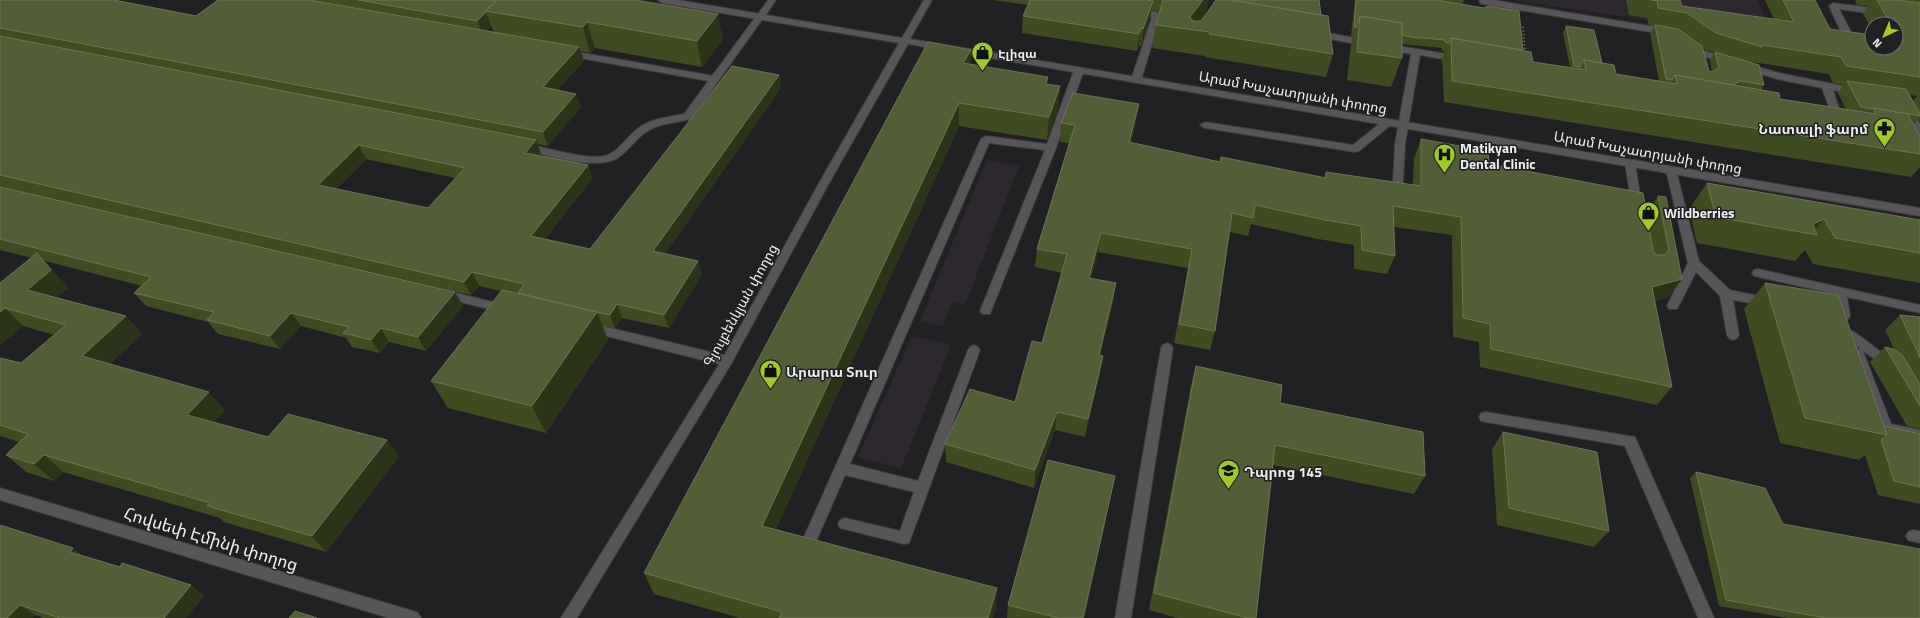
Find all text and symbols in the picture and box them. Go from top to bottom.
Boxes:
north arrow [1864,16,1904,56]
text: N [1869,35,1885,52]
shop icon: Էլիզա [969,40,995,73]
place label: Էլիզա [998,44,1037,63]
street label: Արամ Խաչատրյանի փողոց [1197,65,1389,119]
pharmacy icon: Նատալի ֆարմ [1871,115,1897,148]
place label: Նատալի ֆարմ [1759,118,1869,139]
street label: Արամ Խաչատրյանի փողոց [1552,125,1744,179]
place label: Matikyan Dental Clinic [1460,137,1536,174]
hospital icon: Matikyan Dental Clinic [1432,142,1458,175]
shop icon: Wildberries [1636,199,1662,232]
place label: Wildberries [1664,202,1735,223]
street label: Գյուլբենկյան փողոց [697,240,783,370]
shop icon: Արարա Տուր [758,358,784,391]
place label: Արարա Տուր [786,361,878,382]
school or university icon: Դպրոց 145 [1216,458,1242,491]
place label: Դպրոց 145 [1244,461,1322,482]
street label: Հովսեփ Էմինի փողոց [121,500,301,578]

